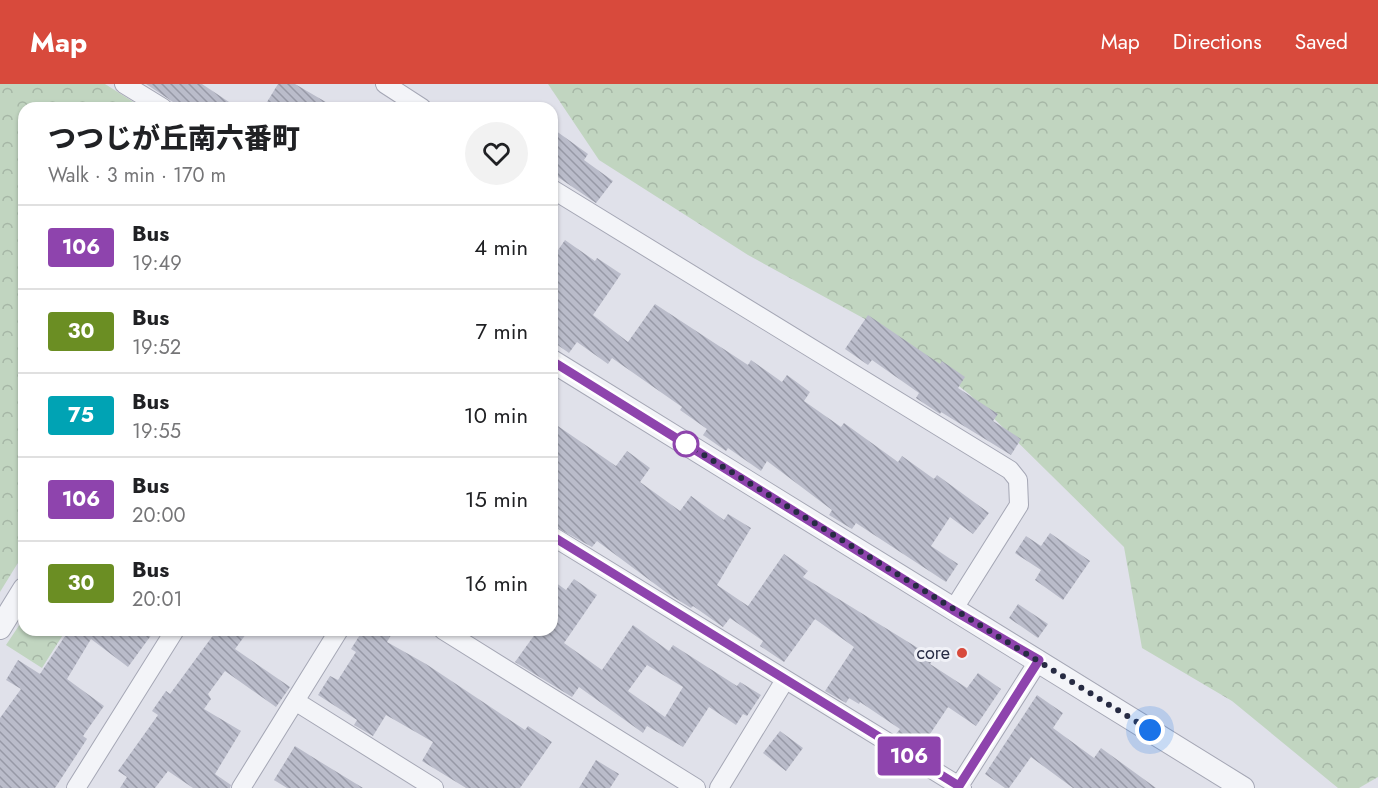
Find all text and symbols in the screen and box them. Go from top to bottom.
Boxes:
text: Map [30,22,87,63]
text: Map [1101,27,1140,57]
text: Directions [1173,27,1262,57]
text: Saved [1295,27,1348,57]
text: つつじが丘南六番町 [48,118,300,159]
button: heart [465,122,528,185]
text: Walk · 3 min · 170 m [48,161,226,190]
text: Bus [132,217,169,249]
text: 4 min [474,231,528,263]
text: 106 [62,232,100,262]
text: 19:49 [132,249,182,278]
text: Bus [132,301,169,333]
text: 7 min [475,315,528,347]
text: 30 [68,316,94,346]
text: 19:52 [132,333,181,362]
text: Bus [132,385,169,417]
text: 10 min [464,399,528,431]
text: 75 [68,400,94,430]
text: 19:55 [132,417,181,446]
unlabelled marker [673,431,699,457]
text: Bus [132,469,169,501]
text: 15 min [465,483,528,515]
text: 106 [62,484,100,514]
text: 20:00 [132,501,185,530]
text: Bus [132,553,169,585]
text: 16 min [464,567,528,599]
text: 30 [68,568,94,598]
text: 20:01 [132,585,182,614]
place label: core [916,640,950,666]
marker: core [955,646,969,660]
your location [1135,715,1165,745]
line badge: 106 [874,736,944,776]
text: 106 [890,741,928,771]

